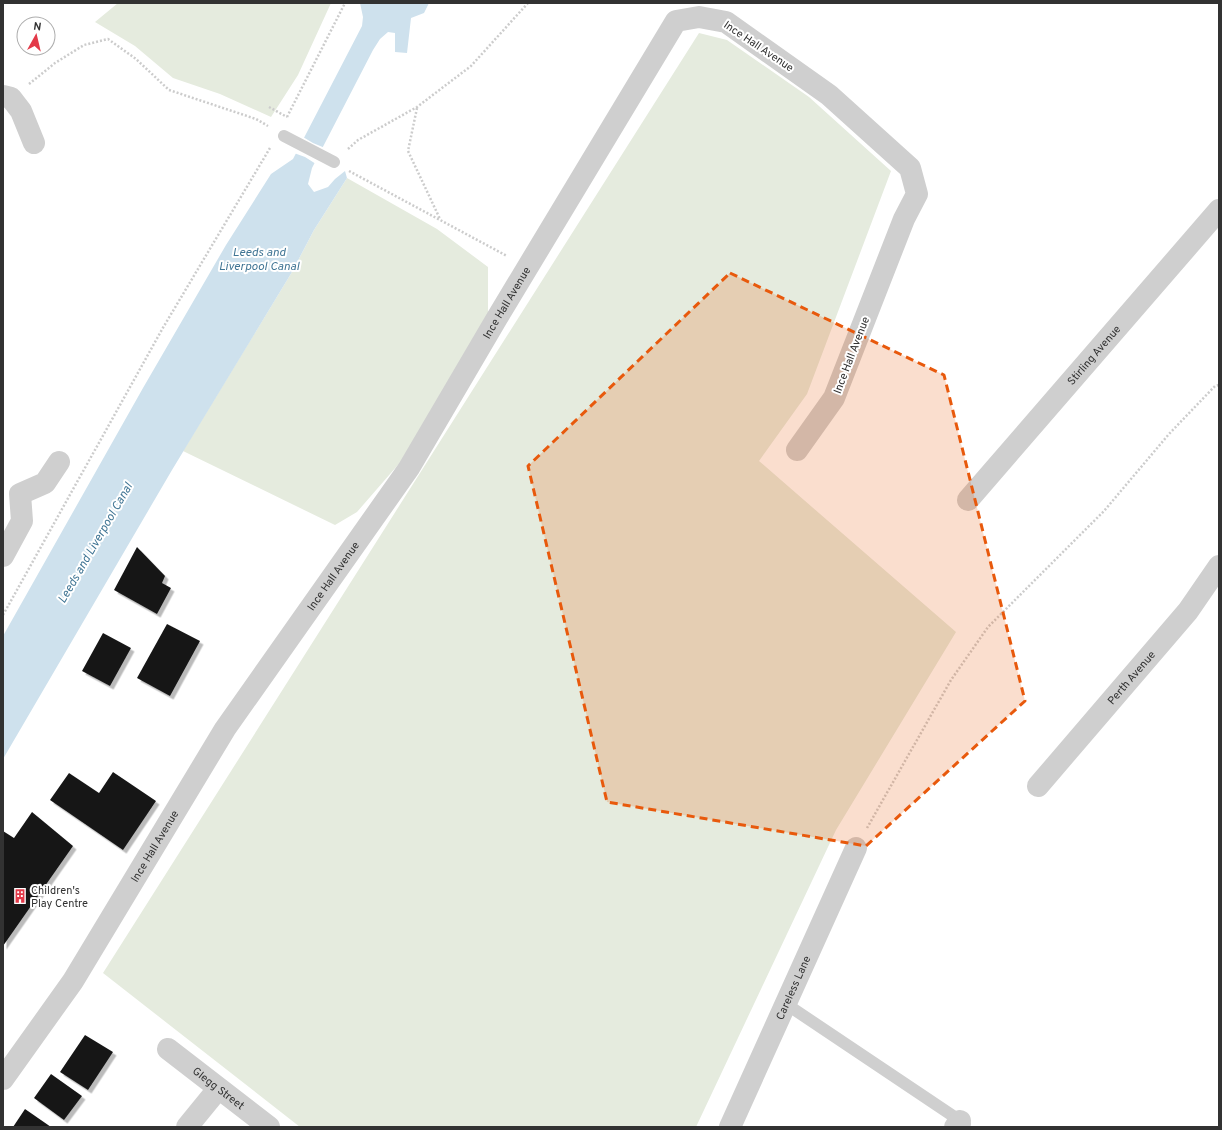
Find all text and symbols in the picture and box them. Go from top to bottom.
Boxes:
north arrow [16,16,56,56]
street label: Ince Hall Avenue [721,18,796,75]
text: N [32,20,42,35]
water label: Leeds and Liverpool Canal [219,245,300,275]
street label: Ince Hall Avenue [480,265,534,342]
street label: Ince Hall Avenue [831,315,873,396]
street label: Stirling Avenue [1065,323,1124,388]
water label: Leeds and Liverpool Canal [55,480,137,607]
street label: Ince Hall Avenue [305,539,363,614]
street label: Perth Avenue [1105,648,1159,708]
street label: Ince Hall Avenue [128,808,182,885]
place label: Children's Play Centre [31,884,88,911]
building icon: Children's Play Centre [12,888,28,904]
street label: Careless Lane [773,954,814,1022]
street label: Glegg Street [189,1064,247,1113]

